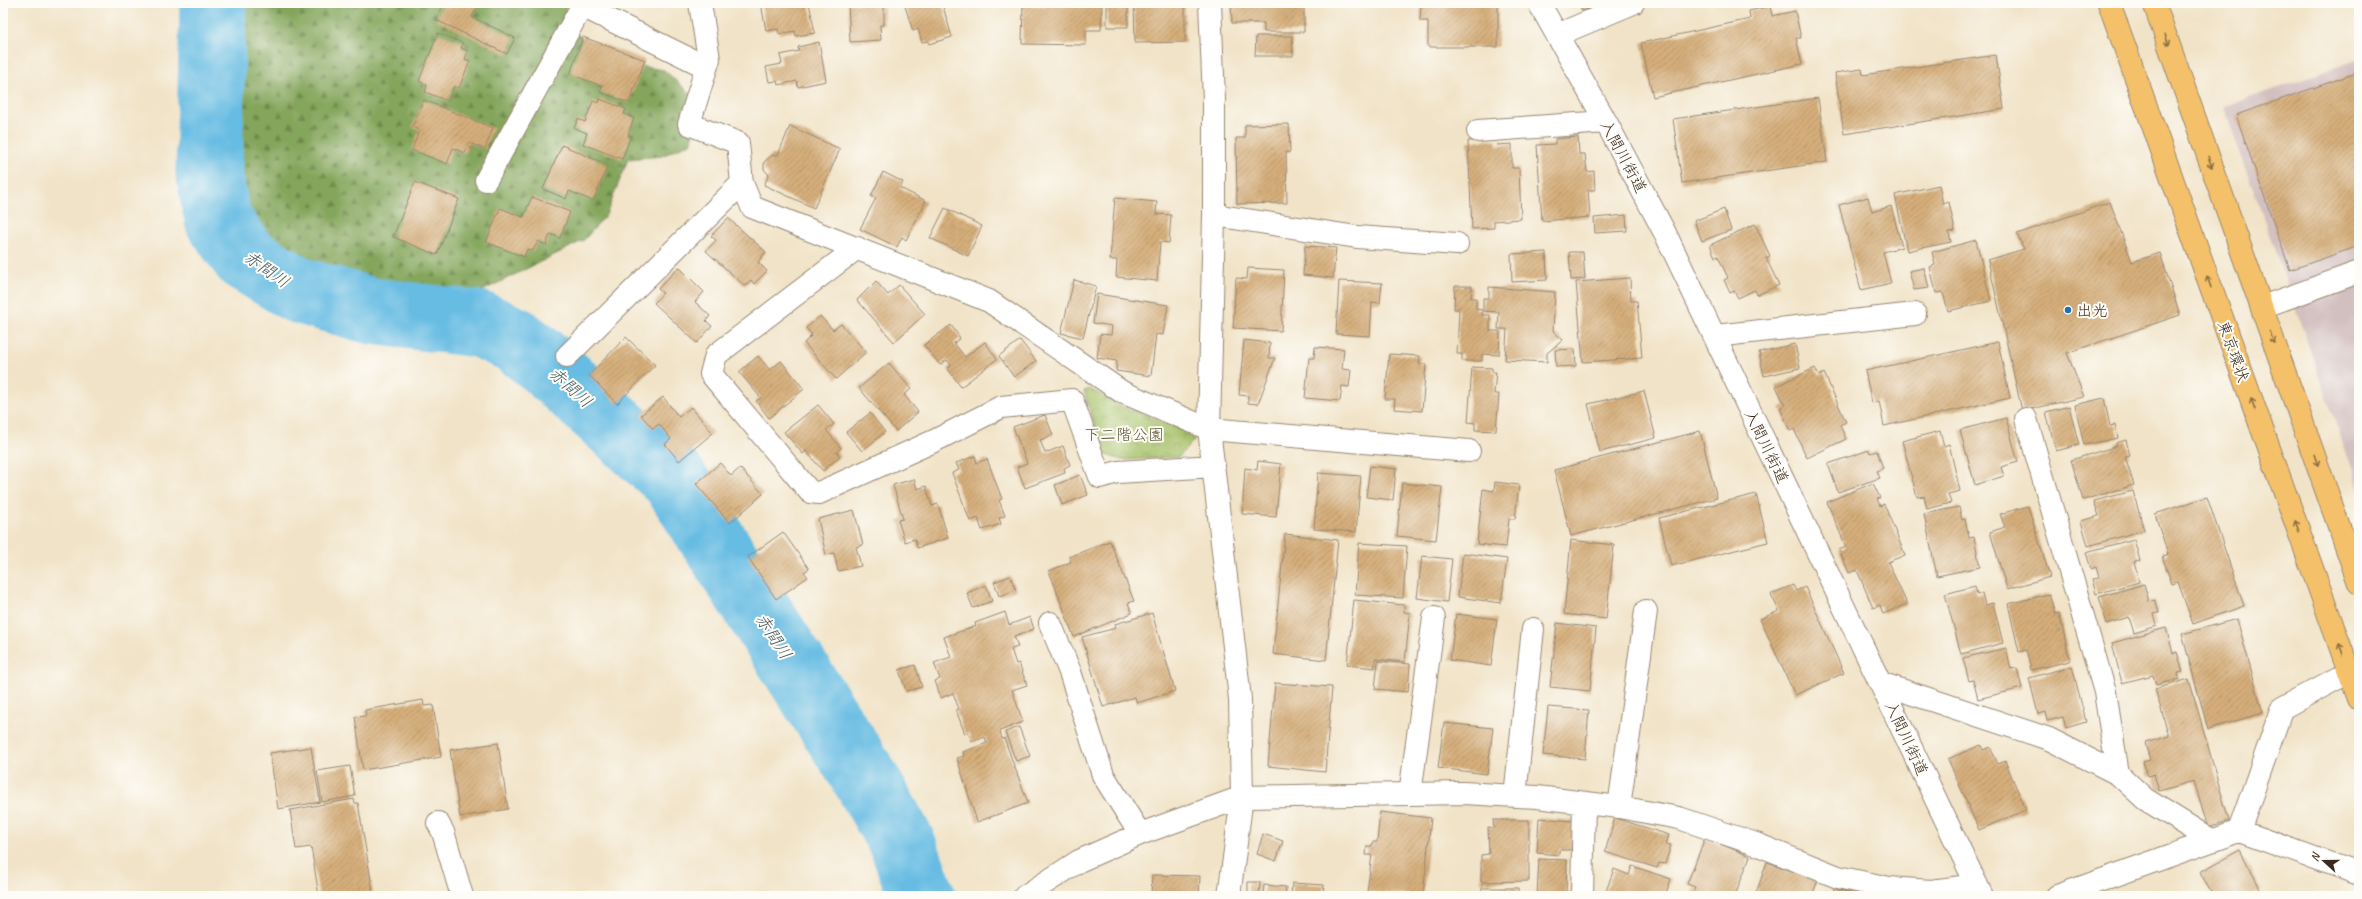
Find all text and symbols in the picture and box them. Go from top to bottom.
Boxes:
one-way arrow [2164,33,2171,46]
street label: 入間川街道 [1596,116,1651,196]
one-way arrow [2207,156,2215,168]
water label: 赤間川 [240,246,294,293]
one-way arrow [2205,276,2213,288]
place label: 出光 [2076,301,2108,321]
marker: 出光 [2063,305,2073,315]
street label: 東京環状 [2213,318,2253,385]
one-way arrow [2269,331,2277,343]
water label: 赤間川 [545,363,597,412]
one-way arrow [2249,399,2257,411]
street label: 入間川街道 [1740,406,1793,487]
park label: 下二階公園 [1084,425,1164,445]
one-way arrow [2312,454,2320,466]
one-way arrow [2293,521,2301,533]
water label: 赤間川 [751,609,796,663]
one-way arrow [2337,643,2345,655]
street label: 入間川街道 [1880,698,1932,779]
north arrow [2304,841,2344,881]
text: N [2307,850,2323,863]

